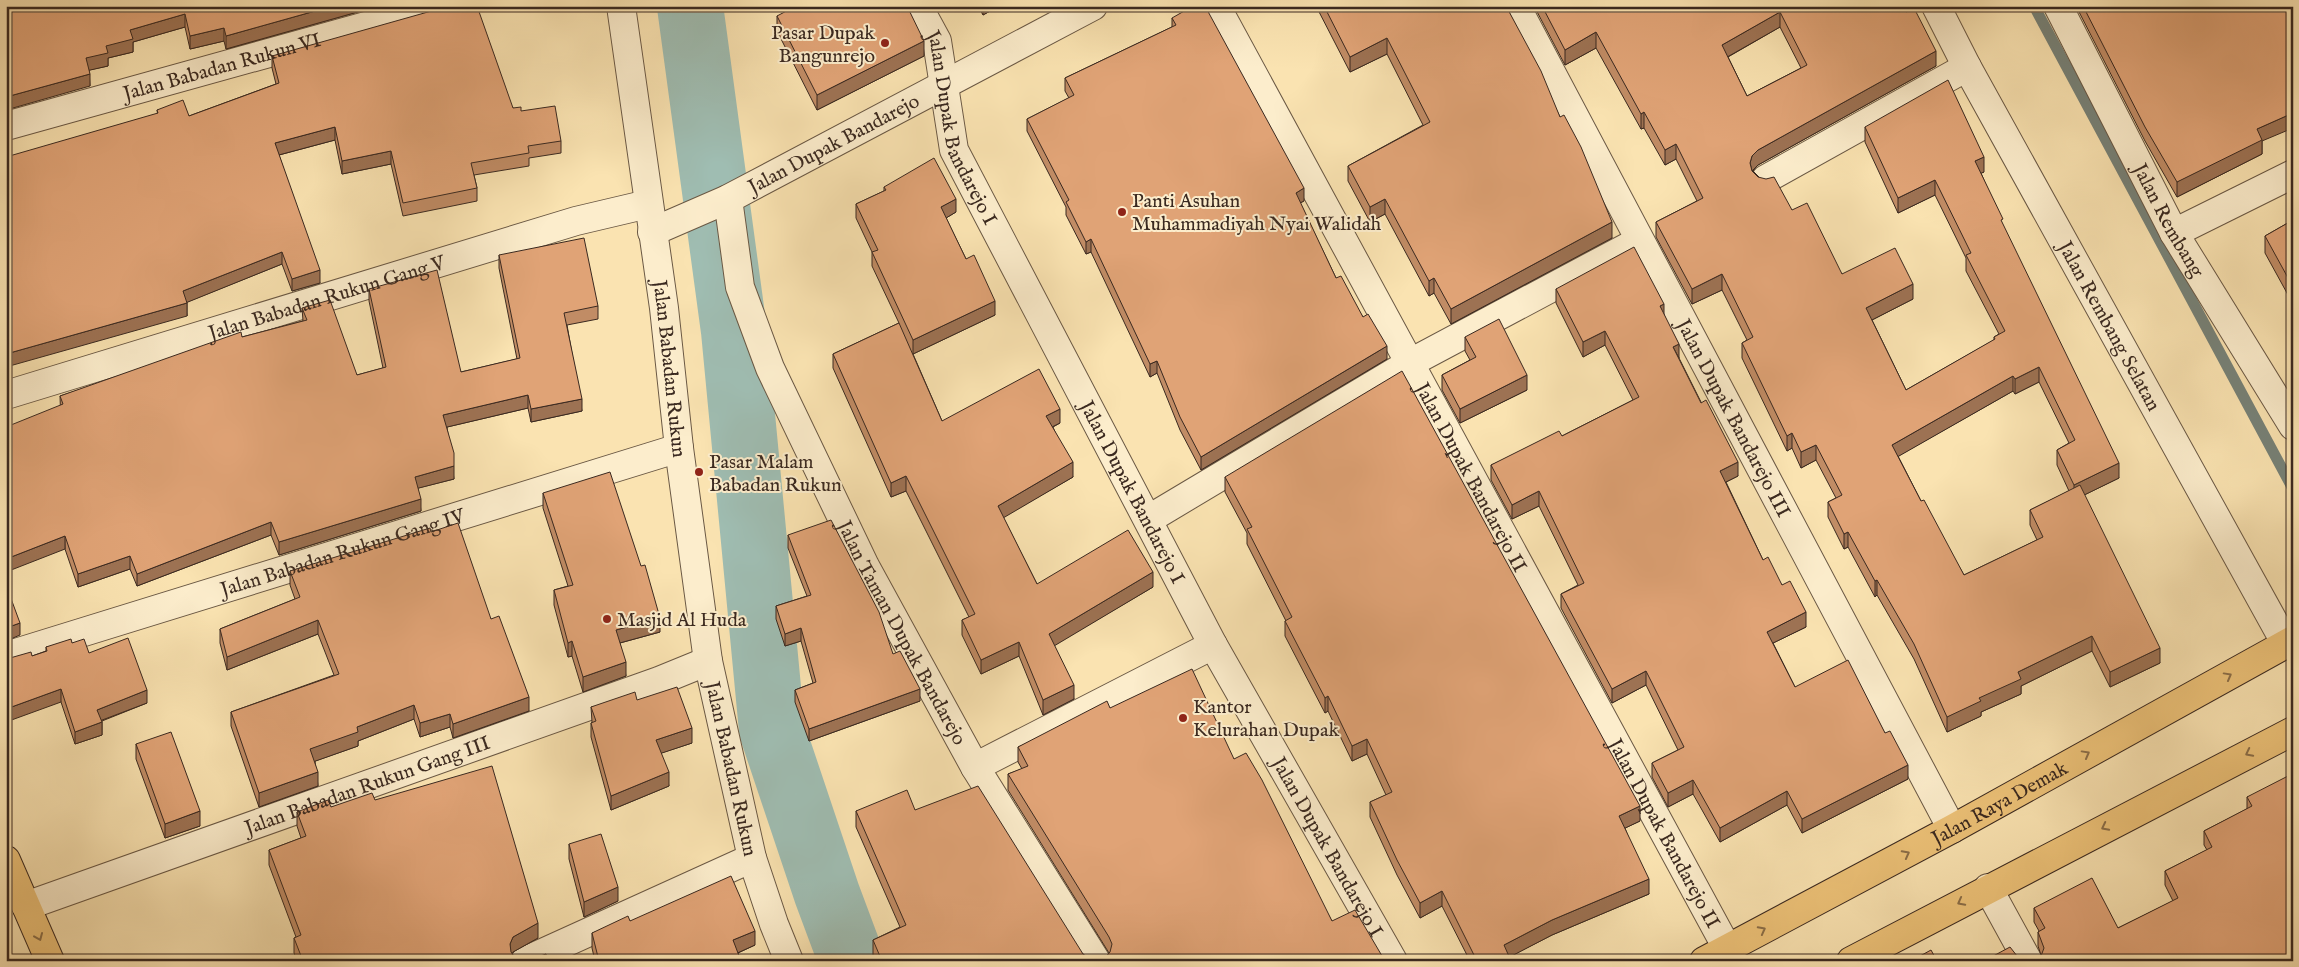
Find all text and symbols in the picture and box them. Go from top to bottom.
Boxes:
place label: Pasar Dupak Bangunrejo [771,21,875,69]
street label: Jalan Dupak Bandarejo I [919,25,1002,230]
street label: Jalan Babadan Rukun VI [119,28,324,107]
marker: Pasar Dupak Bangunrejo [879,37,891,49]
street label: Jalan Dupak Bandarejo [742,89,924,201]
street label: Jalan Rembang [2126,158,2210,283]
place label: Panti Asuhan Muhammadiyah Nyai Walidah [1132,189,1382,237]
marker: Panti Asuhan Muhammadiyah Nyai Walidah [1116,206,1128,218]
street label: Jalan Rembang Selatan [2051,235,2166,416]
street label: Jalan Babadan Rukun Gang V [204,250,449,347]
street label: Jalan Babadan Rukun [646,277,691,459]
street label: Jalan Dupak Bandarejo III [1669,313,1796,522]
street label: Jalan Dupak Bandarejo II [1408,377,1532,577]
street label: Jalan Dupak Bandarejo I [1072,395,1190,589]
place label: Pasar Malam Babadan Rukun [709,450,842,498]
marker: Pasar Malam Babadan Rukun [693,466,705,478]
street label: Jalan Babadan Rukun Gang IV [215,504,469,604]
street label: Jalan Taman Dupak Bandarejo [830,515,972,750]
place label: Masjid Al Huda [617,608,747,633]
marker: Masjid Al Huda [601,613,613,625]
one-way arrow [2223,672,2232,682]
street label: Jalan Babadan Rukun [698,677,762,859]
place label: Kantor Kelurahan Dupak [1193,695,1340,743]
marker: Kantor Kelurahan Dupak [1177,712,1189,724]
street label: Jalan Babadan Rukun Gang III [240,731,494,842]
street label: Jalan Dupak Bandarejo II [1601,733,1725,933]
one-way arrow [2246,747,2255,757]
one-way arrow [2081,750,2090,760]
street label: Jalan Dupak Bandarejo I [1264,751,1388,942]
street label: Jalan Raya Demak [1926,756,2073,853]
one-way arrow [2101,821,2110,831]
one-way arrow [1900,850,1909,860]
one-way arrow [1957,896,1966,906]
one-way arrow [1757,926,1766,936]
one-way arrow [34,932,44,940]

